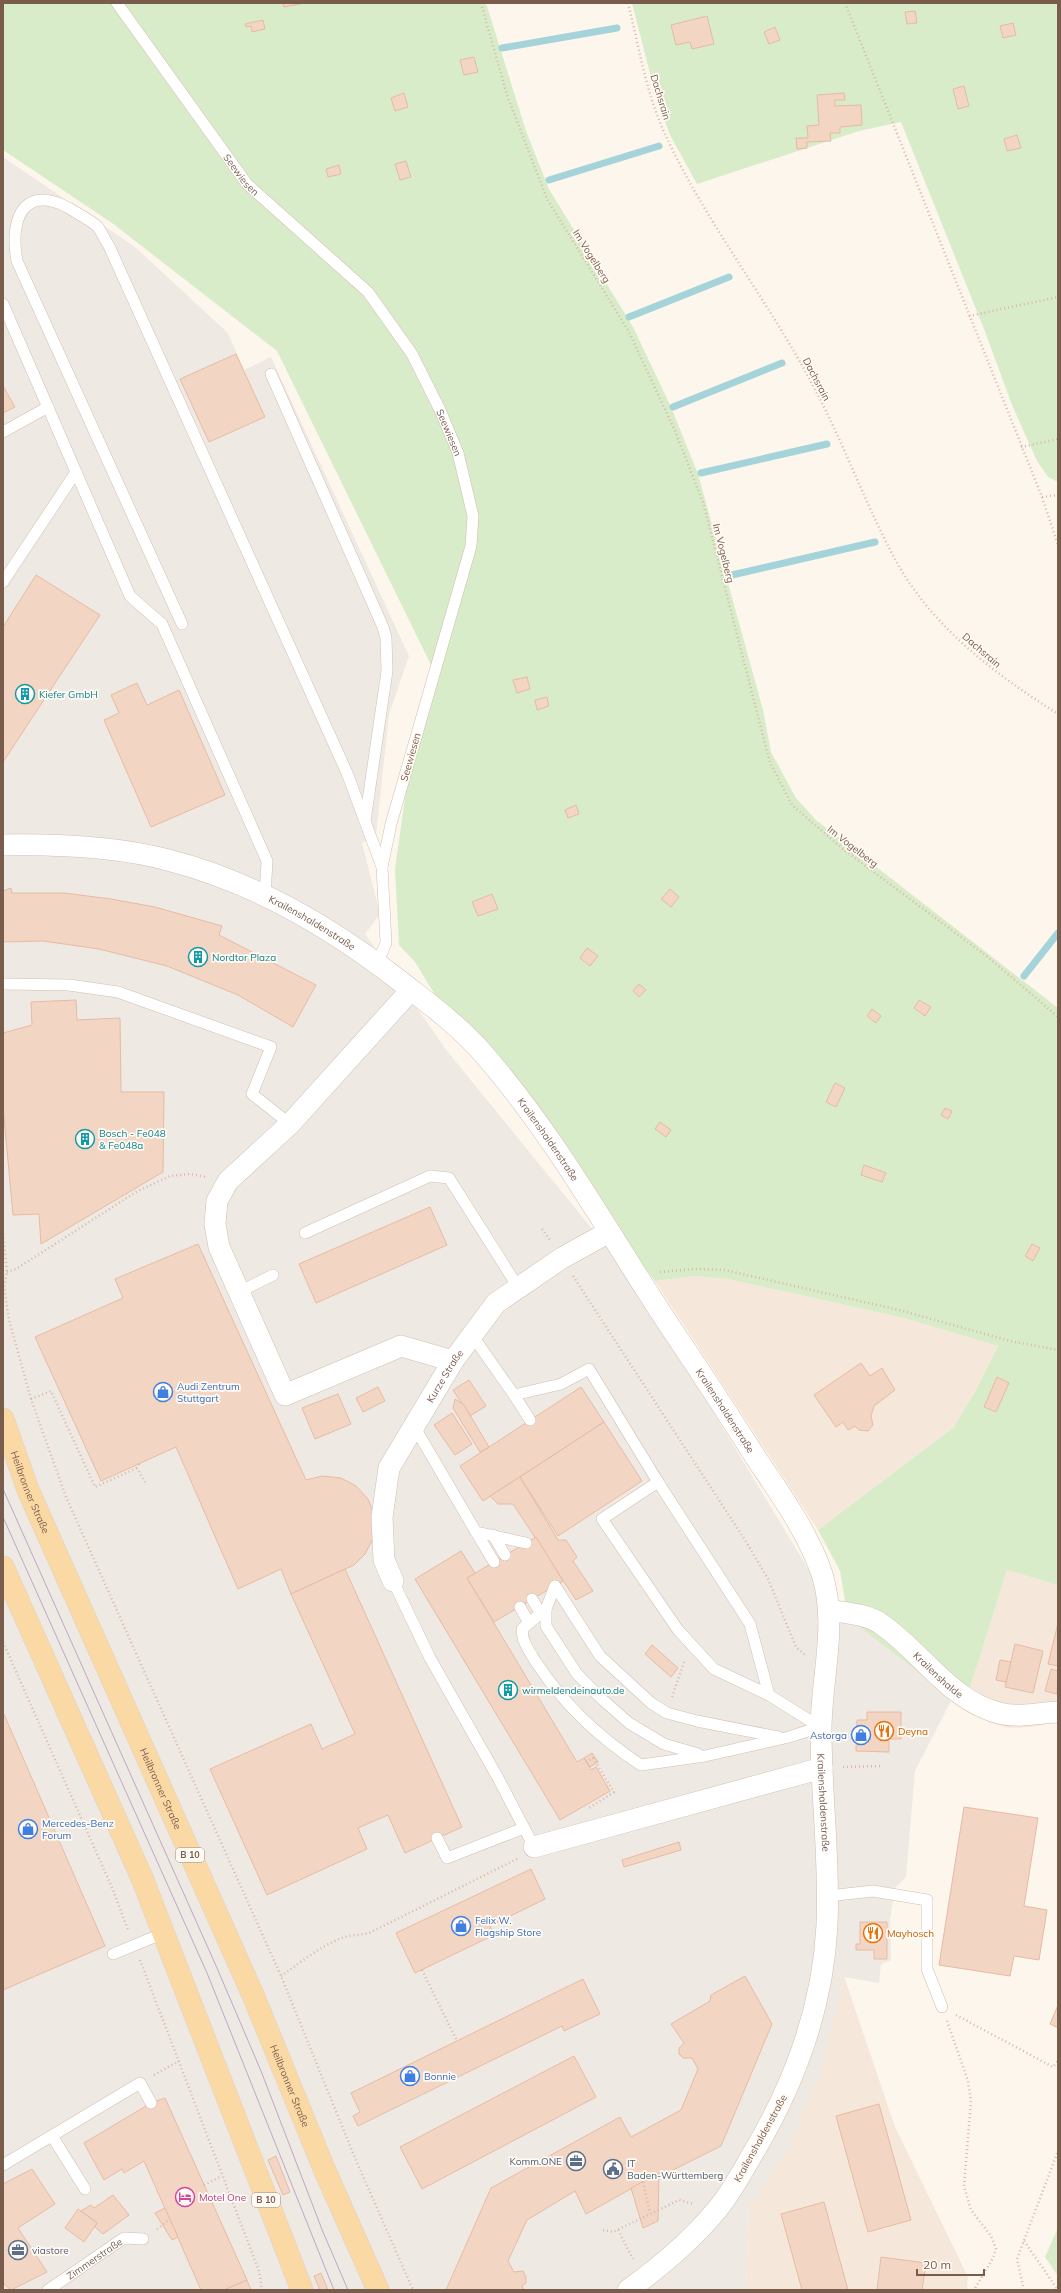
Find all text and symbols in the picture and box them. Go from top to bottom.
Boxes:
street label: Dachsrain [647,73,674,122]
street label: Seewiesen [220,151,262,199]
street label: Im Vogelberg [570,227,613,286]
street label: Dachsrain [800,355,833,403]
street label: Seewiesen [433,407,465,458]
street label: Im Vogelberg [710,522,737,584]
street label: Dachsrain [960,630,1004,671]
building icon: Kiefer GmbH [14,683,36,705]
place label: Kiefer GmbH [39,688,98,701]
street label: Seewiesen [397,731,424,783]
street label: Im Vogelberg [825,823,881,870]
street label: Krailenshaldenstraße [267,892,358,953]
building icon: Nordtor Plaza [187,946,209,968]
place label: Nordtor Plaza [212,951,276,964]
street label: Krailenshaldenstraße [515,1095,581,1183]
place label: Bosch - Fe048 & Fe048a [99,1127,166,1152]
building icon: Bosch - Fe048 & Fe048a [74,1128,96,1150]
street label: Kurze Straße [424,1347,466,1405]
street label: Krailenshaldenstraße [693,1366,757,1456]
place label: Audi Zentrum Stuttgart [177,1380,240,1405]
shop icon: Audi Zentrum Stuttgart [152,1381,174,1403]
street label: Heilbronner Straße [8,1449,52,1535]
street label: Krailenshalde [910,1649,965,1701]
building icon: wirmeldendeinauto.de [497,1679,519,1701]
place label: wirmeldendeinauto.de [522,1684,625,1697]
restaurant icon: Deyna [873,1720,895,1742]
shop icon: Astorga [850,1724,872,1746]
place label: Deyna [898,1725,928,1738]
place label: Astorga [810,1729,847,1742]
street label: Heilbronner Straße [137,1746,184,1831]
street label: Krailenshaldenstraße [814,1753,832,1852]
place label: Mercedes-Benz Forum [42,1817,114,1842]
shop icon: Mercedes-Benz Forum [17,1818,39,1840]
road number: B 10 [176,1848,204,1862]
place label: Felix W. Flagship Store [475,1914,541,1939]
shop icon: Felix W. Flagship Store [450,1915,472,1937]
restaurant icon: Mayhosch [862,1922,884,1944]
place label: Mayhosch [887,1927,934,1940]
street label: Heilbronner Straße [267,2043,312,2129]
shop icon: Bonnie [399,2065,421,2087]
place label: Bonnie [424,2070,456,2083]
street label: Krailenshaldenstraße [731,2092,790,2184]
office icon: Komm.ONE [565,2150,587,2172]
place label: Komm.ONE [510,2155,562,2168]
place label: IT Baden-Württemberg [627,2157,723,2182]
public building icon: IT Baden-Württemberg [602,2158,624,2180]
hotel icon: Motel One [174,2186,196,2208]
place label: Motel One [199,2191,246,2204]
road number: B 10 [252,2193,280,2207]
street label: Zimmerstraße [64,2235,125,2282]
office icon: viastore [7,2239,29,2261]
place label: viastore [32,2244,69,2257]
scale bar [917,2251,984,2277]
text: 20 m [923,2257,951,2272]

